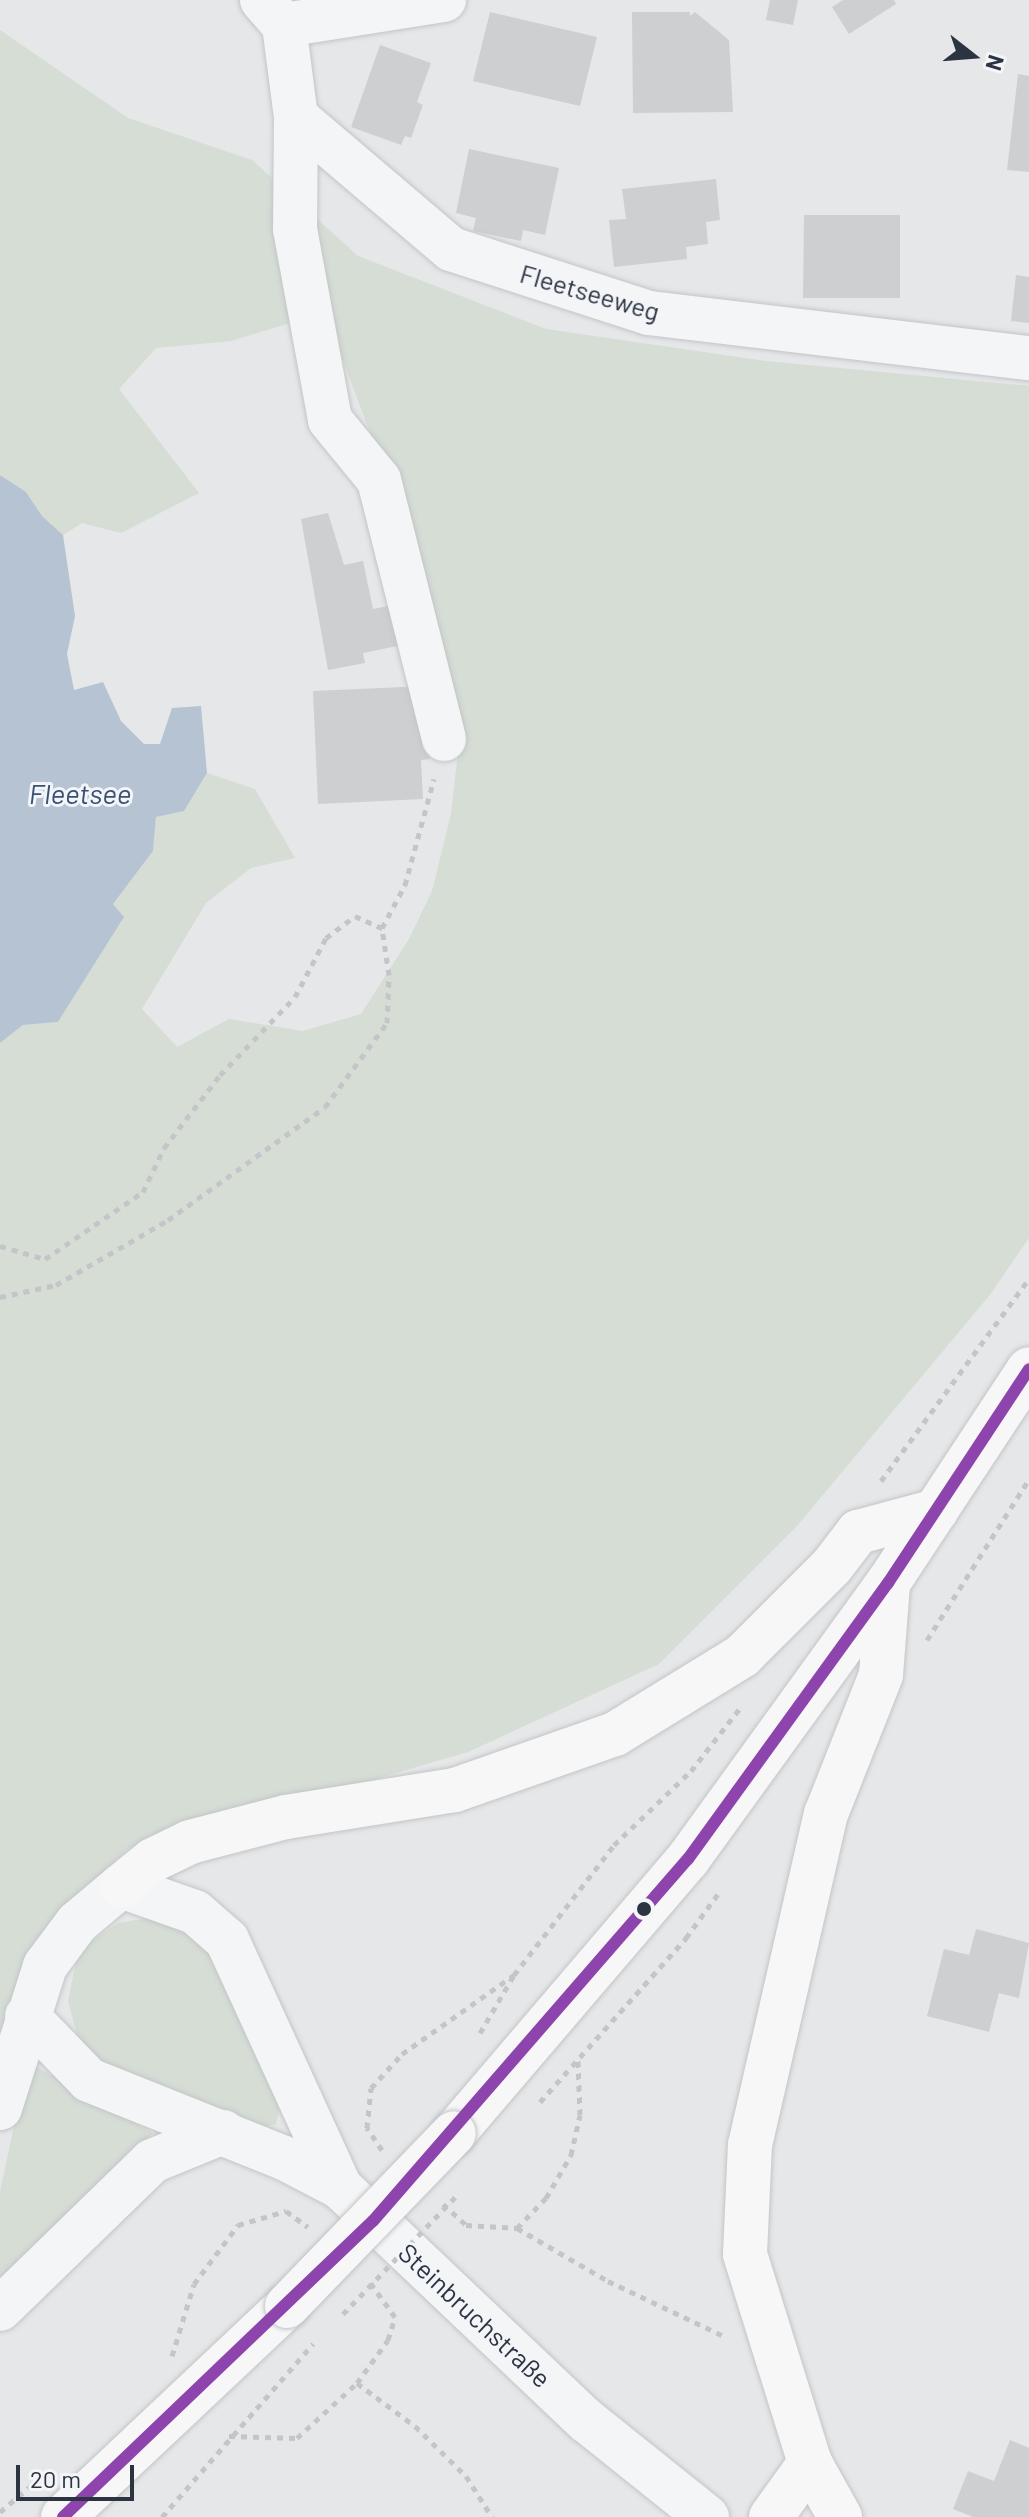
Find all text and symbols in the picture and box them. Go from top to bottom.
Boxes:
north arrow [933,16,1013,96]
text: N [981,52,1011,74]
street label: Fleetseeweg [517,257,663,327]
water label: Fleetsee [29,776,131,810]
unlabelled marker [636,1901,652,1917]
street label: Steinbruchstraße [392,2236,558,2394]
scale bar [20,2449,138,2499]
text: 20 m [30,2464,81,2493]

